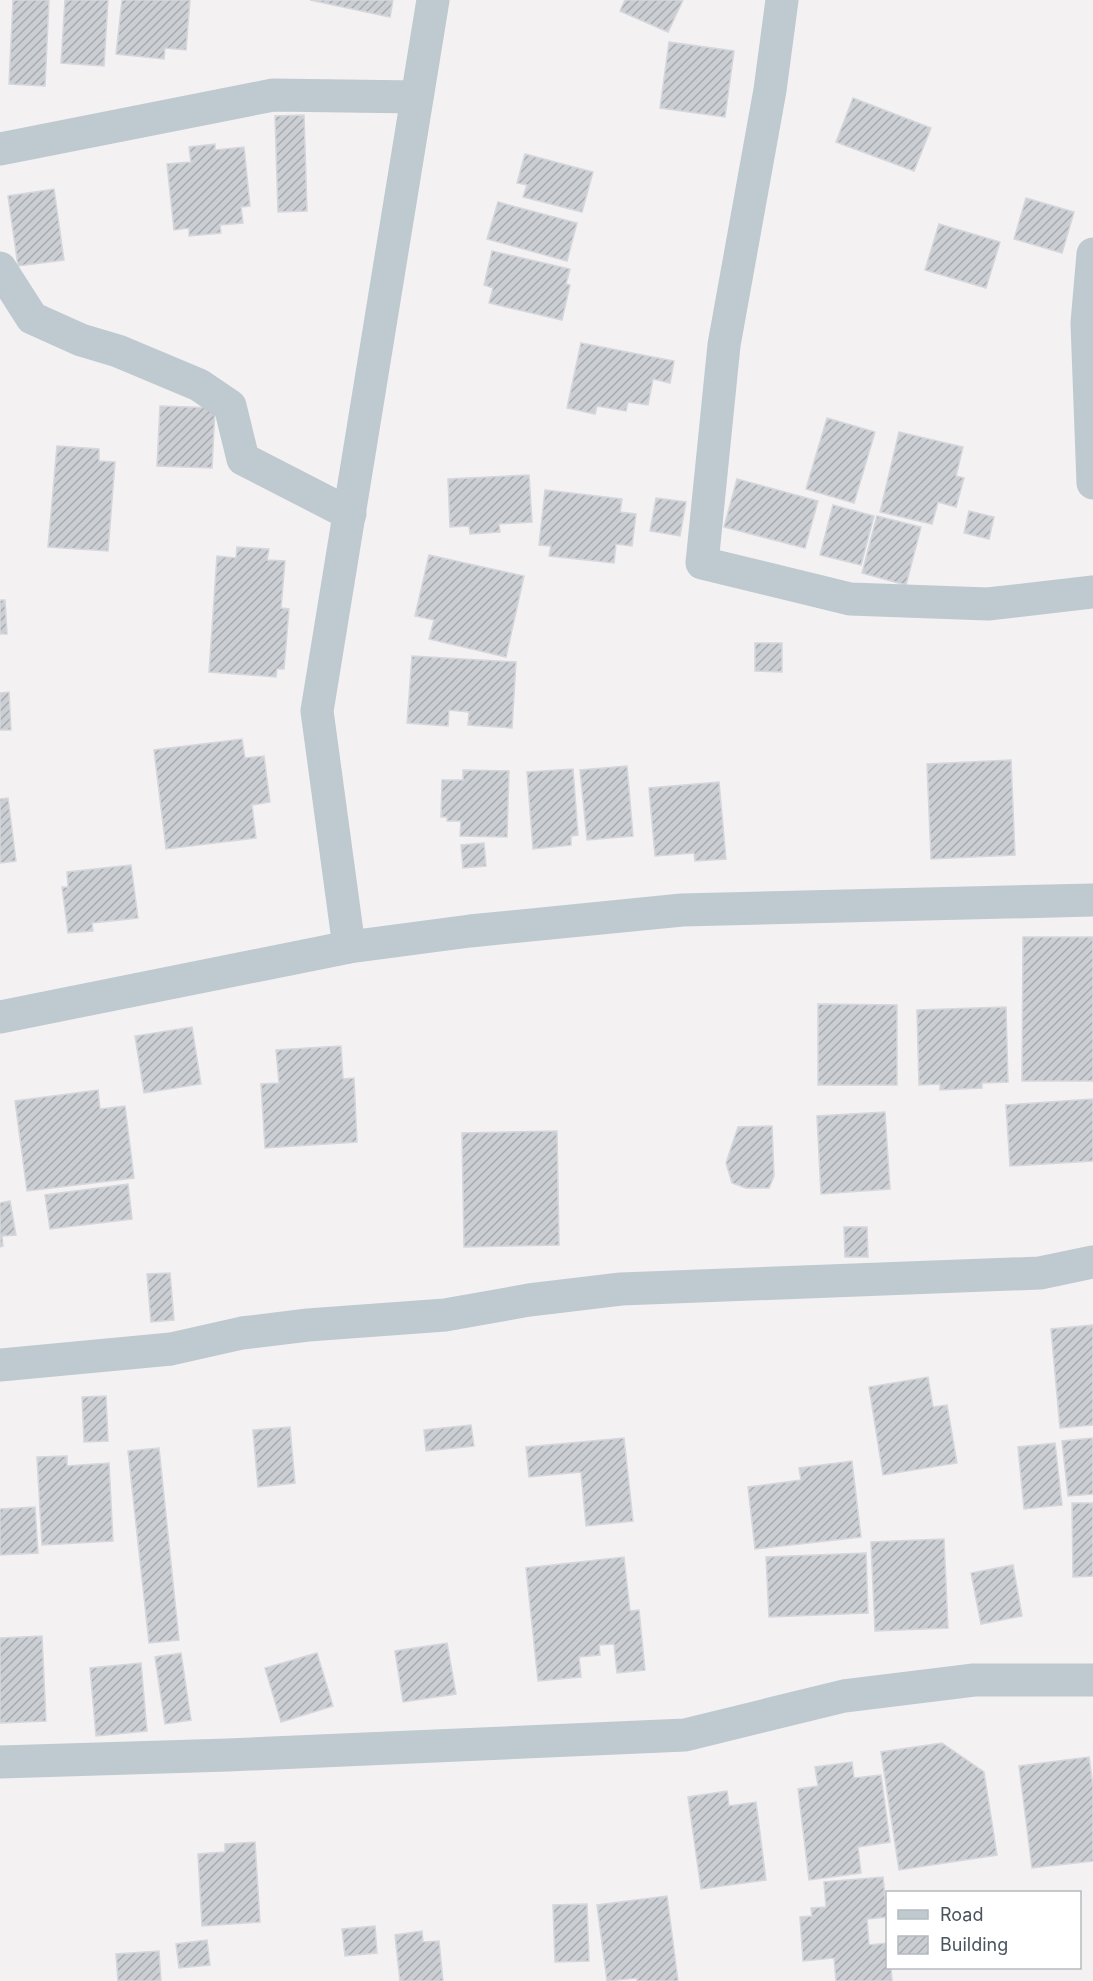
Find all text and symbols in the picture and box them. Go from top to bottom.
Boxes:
legend [886,1891,1081,1969]
text: Road [940,1904,983,1925]
text: Building [940,1934,1008,1955]

